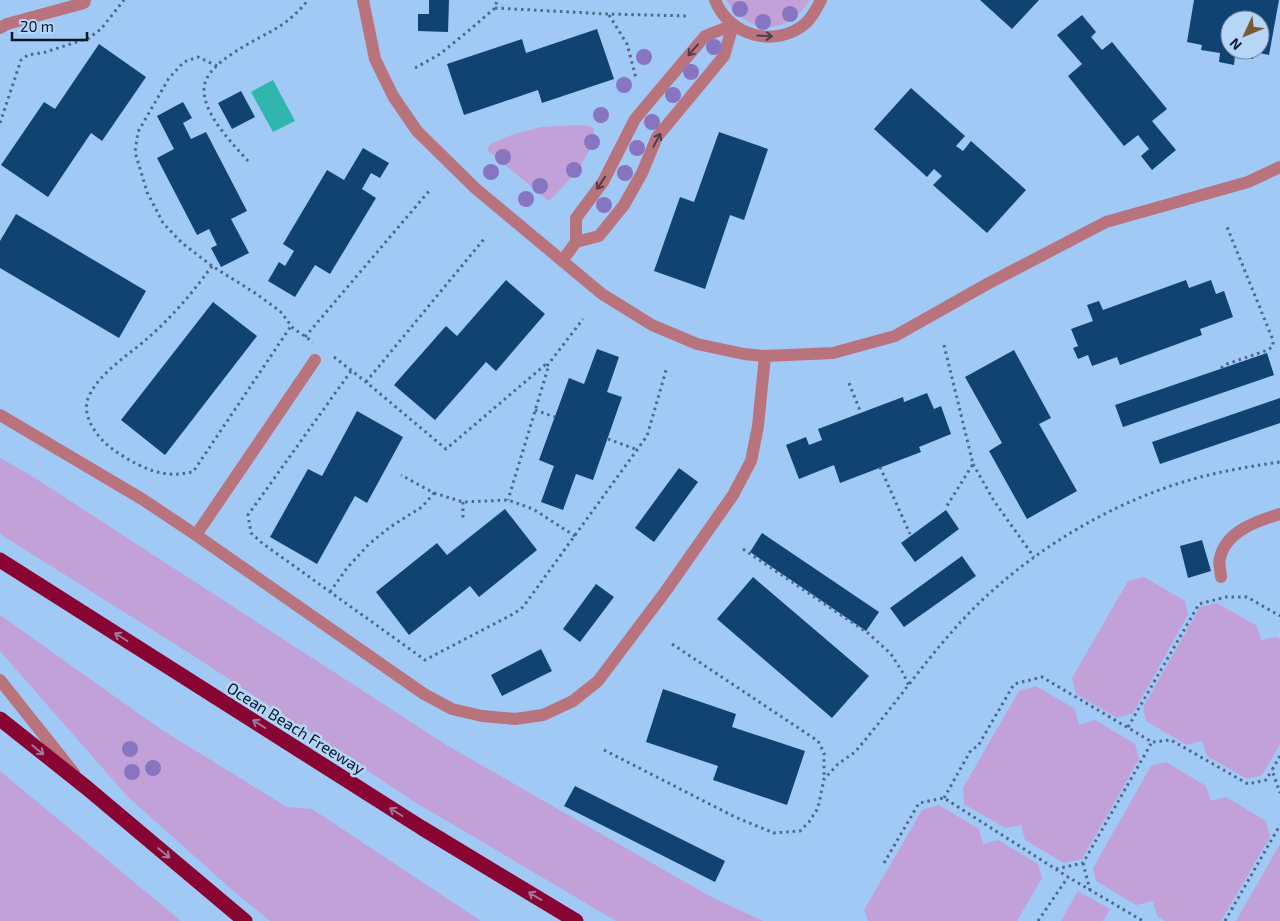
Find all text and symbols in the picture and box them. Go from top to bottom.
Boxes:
scale bar [12,10,88,42]
north arrow [1220,10,1270,60]
text: 20 m [20,17,54,35]
one-way arrow [757,31,773,41]
text: N [1226,35,1245,54]
one-way arrow [687,44,699,57]
one-way arrow [652,134,662,148]
one-way arrow [596,176,606,190]
one-way arrow [115,632,129,642]
street label: Ocean Beach Freeway [224,677,369,778]
one-way arrow [252,719,266,729]
one-way arrow [31,744,44,755]
one-way arrow [389,806,403,816]
one-way arrow [157,847,170,858]
one-way arrow [528,890,542,900]

